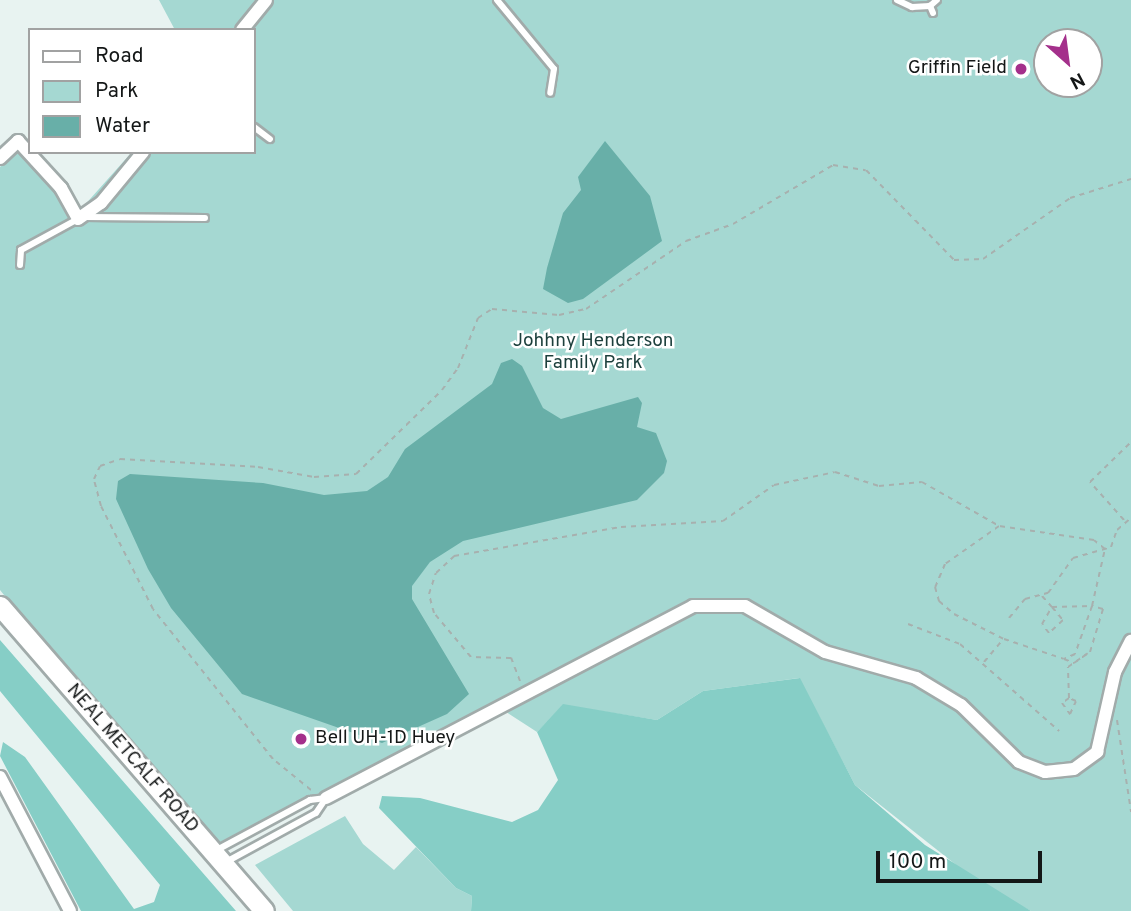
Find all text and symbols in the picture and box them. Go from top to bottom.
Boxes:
legend [28,28,256,154]
north arrow [1033,28,1103,98]
text: Road [95,43,144,70]
place label: Griffin Field [908,58,1007,80]
marker: Griffin Field [1013,61,1029,77]
text: N [1065,66,1089,94]
text: Park [95,78,138,105]
text: Water [95,113,150,140]
park label: Johhny Henderson Family Park [513,331,673,375]
street label: NEAL METCALF ROAD [61,680,203,838]
place label: Bell UH-1D Huey [315,728,455,750]
marker: Bell UH-1D Huey [293,731,309,747]
scale bar [879,838,1045,882]
text: 100 m [889,849,946,876]

